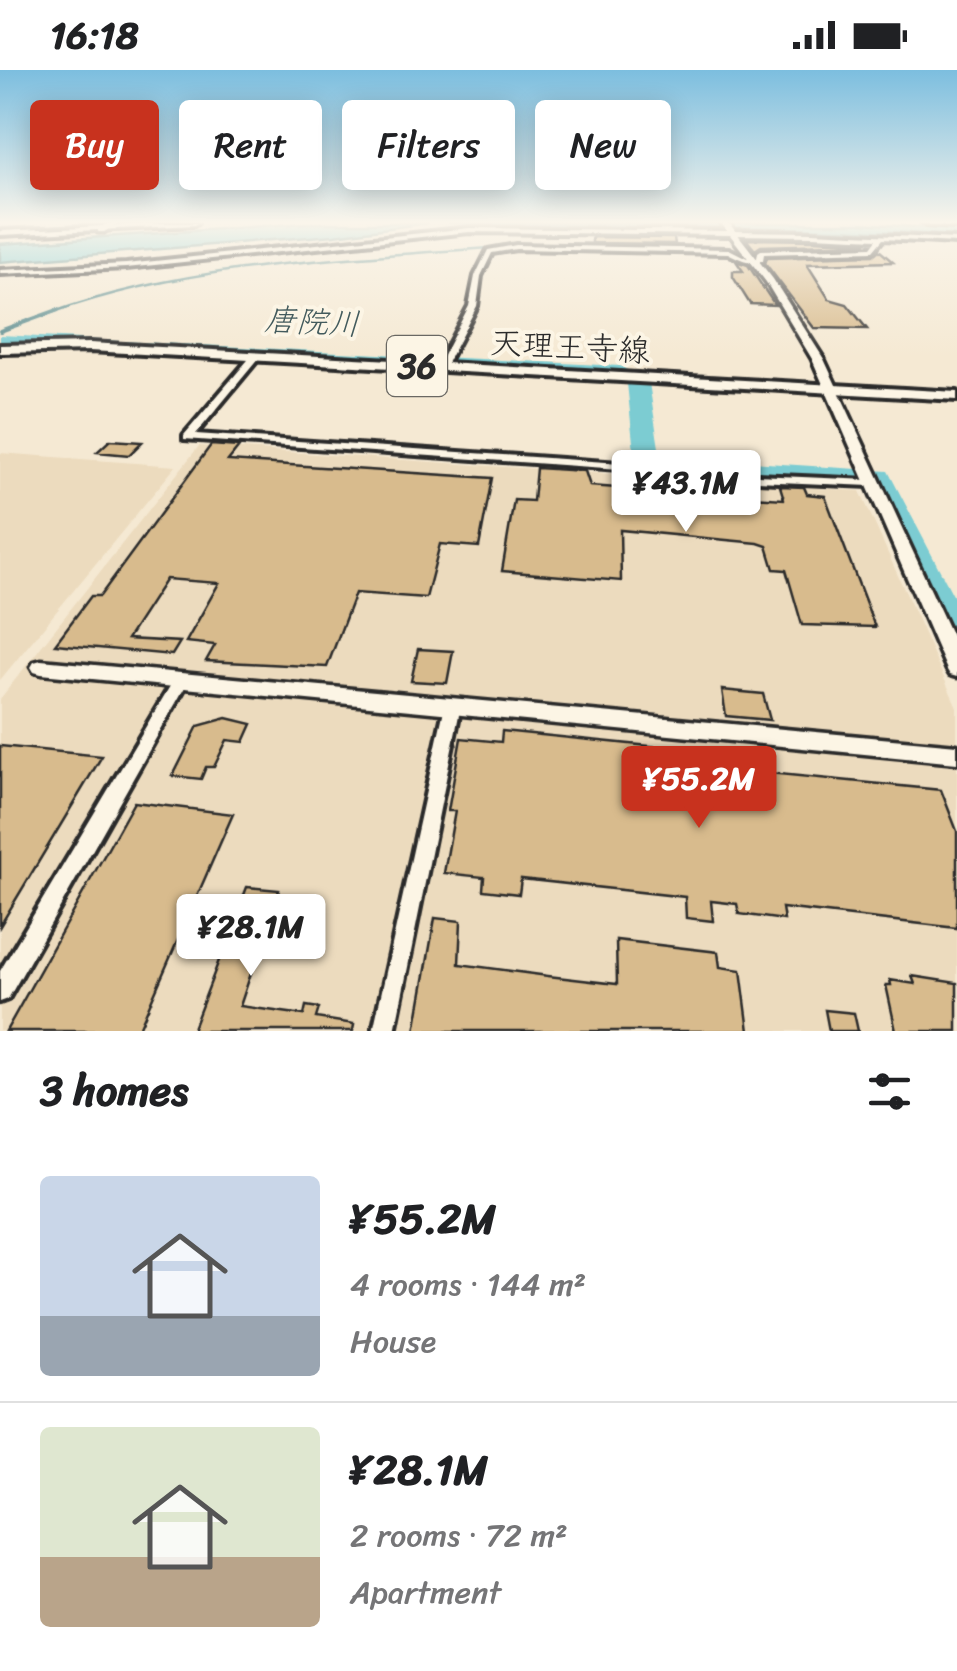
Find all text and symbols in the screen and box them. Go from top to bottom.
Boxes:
text: 16:18 [50,2,139,69]
chip: Buy [30,100,159,190]
chip: Rent [179,100,322,190]
chip: Filters [342,100,515,190]
chip: New [535,100,671,190]
water label: 唐院川 [263,291,361,353]
street label: 天理王寺線 [489,314,651,380]
road number: 36 [387,336,447,396]
pin: ¥43.1M [605,450,767,535]
text: ¥43.1M [634,454,738,511]
pin: ¥55.2M [618,746,780,831]
text: ¥55.2M [643,750,755,807]
pin: ¥28.1M [170,894,332,979]
text: ¥28.1M [198,898,304,955]
text: 3 homes [40,1054,188,1128]
icon: filters [862,1064,917,1119]
text: ¥55.2M [350,1182,496,1256]
icon: home [120,1216,240,1336]
text: 4 rooms · 144 m² [350,1256,586,1313]
text: House [350,1313,436,1370]
text: ¥28.1M [350,1433,488,1507]
icon: home [120,1467,240,1587]
text: 2 rooms · 72 m² [350,1507,568,1564]
text: Apartment [350,1564,501,1621]

